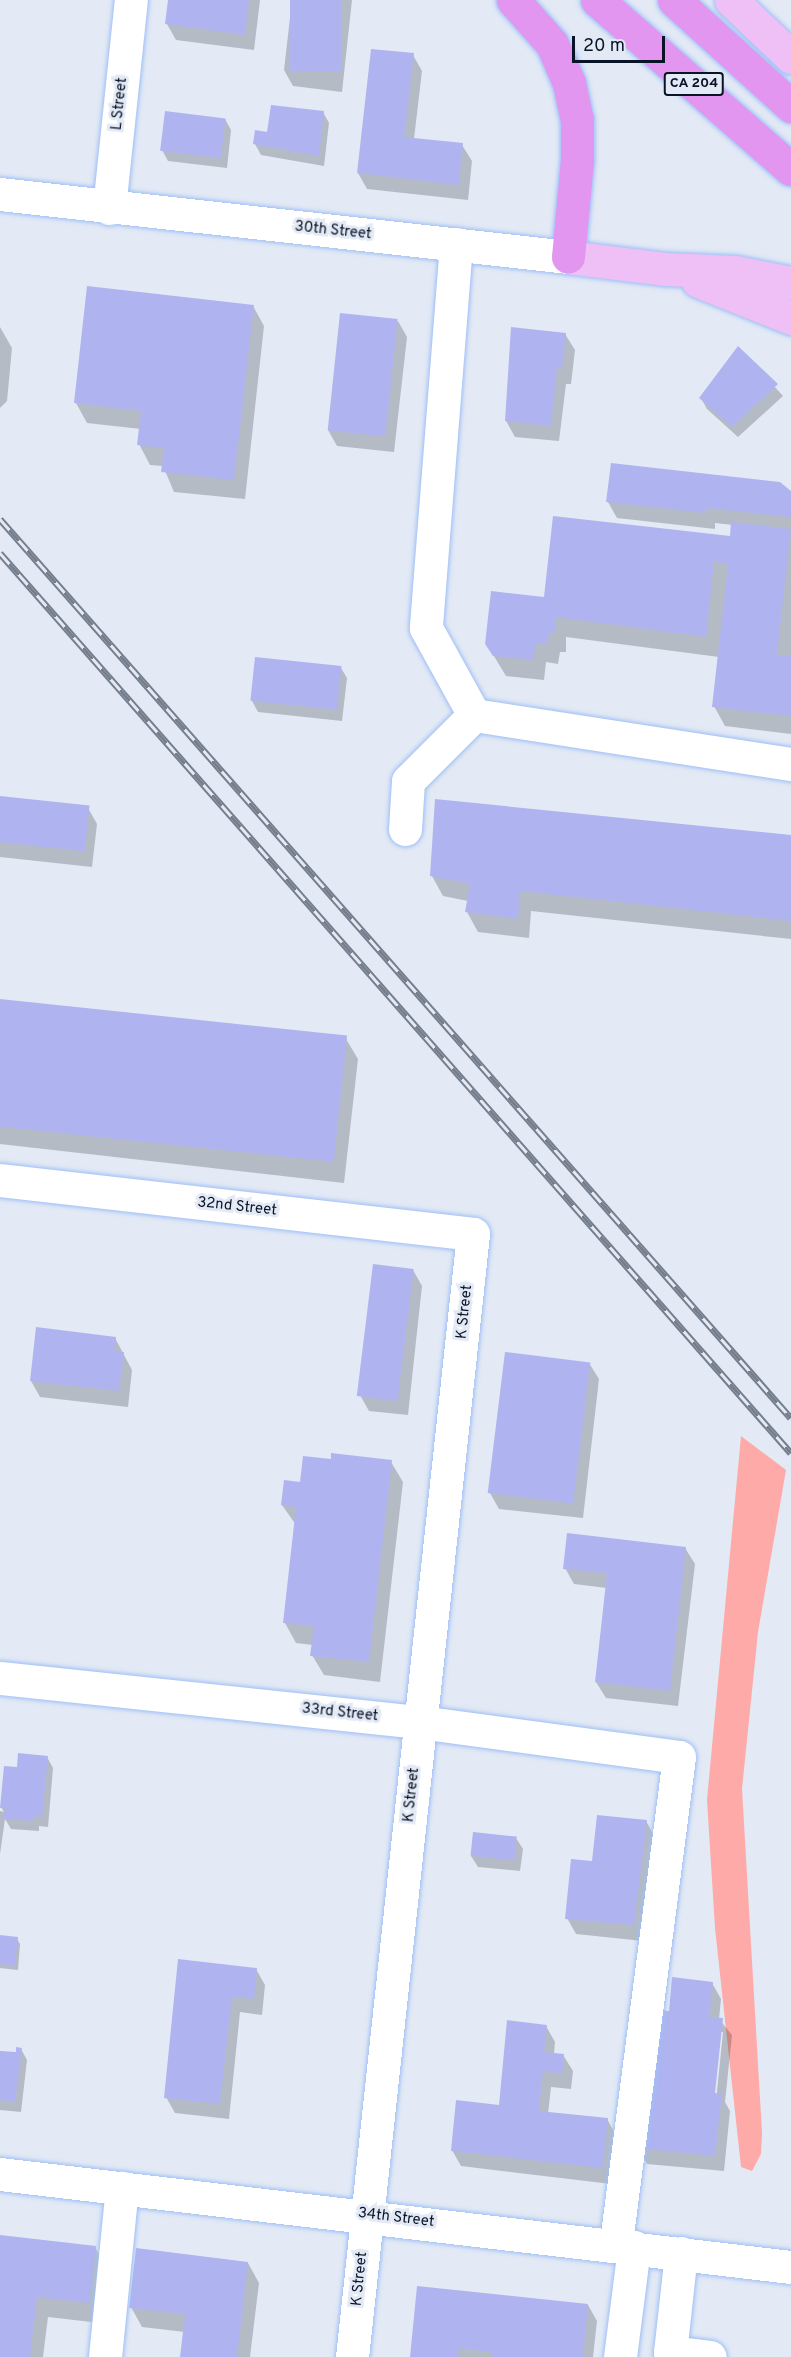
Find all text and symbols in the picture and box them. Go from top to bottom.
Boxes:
scale bar [575,24,668,62]
text: 20 m [583,35,625,58]
road number: CA 204 [662,73,726,95]
street label: L Street [108,77,132,131]
street label: 30th Street [294,218,372,244]
street label: 32nd Street [196,1194,278,1220]
street label: K Street [453,1284,477,1340]
street label: 33rd Street [301,1700,379,1726]
street label: K Street [400,1767,424,1823]
street label: 34th Street [357,2204,435,2232]
street label: K Street [348,2251,372,2307]

